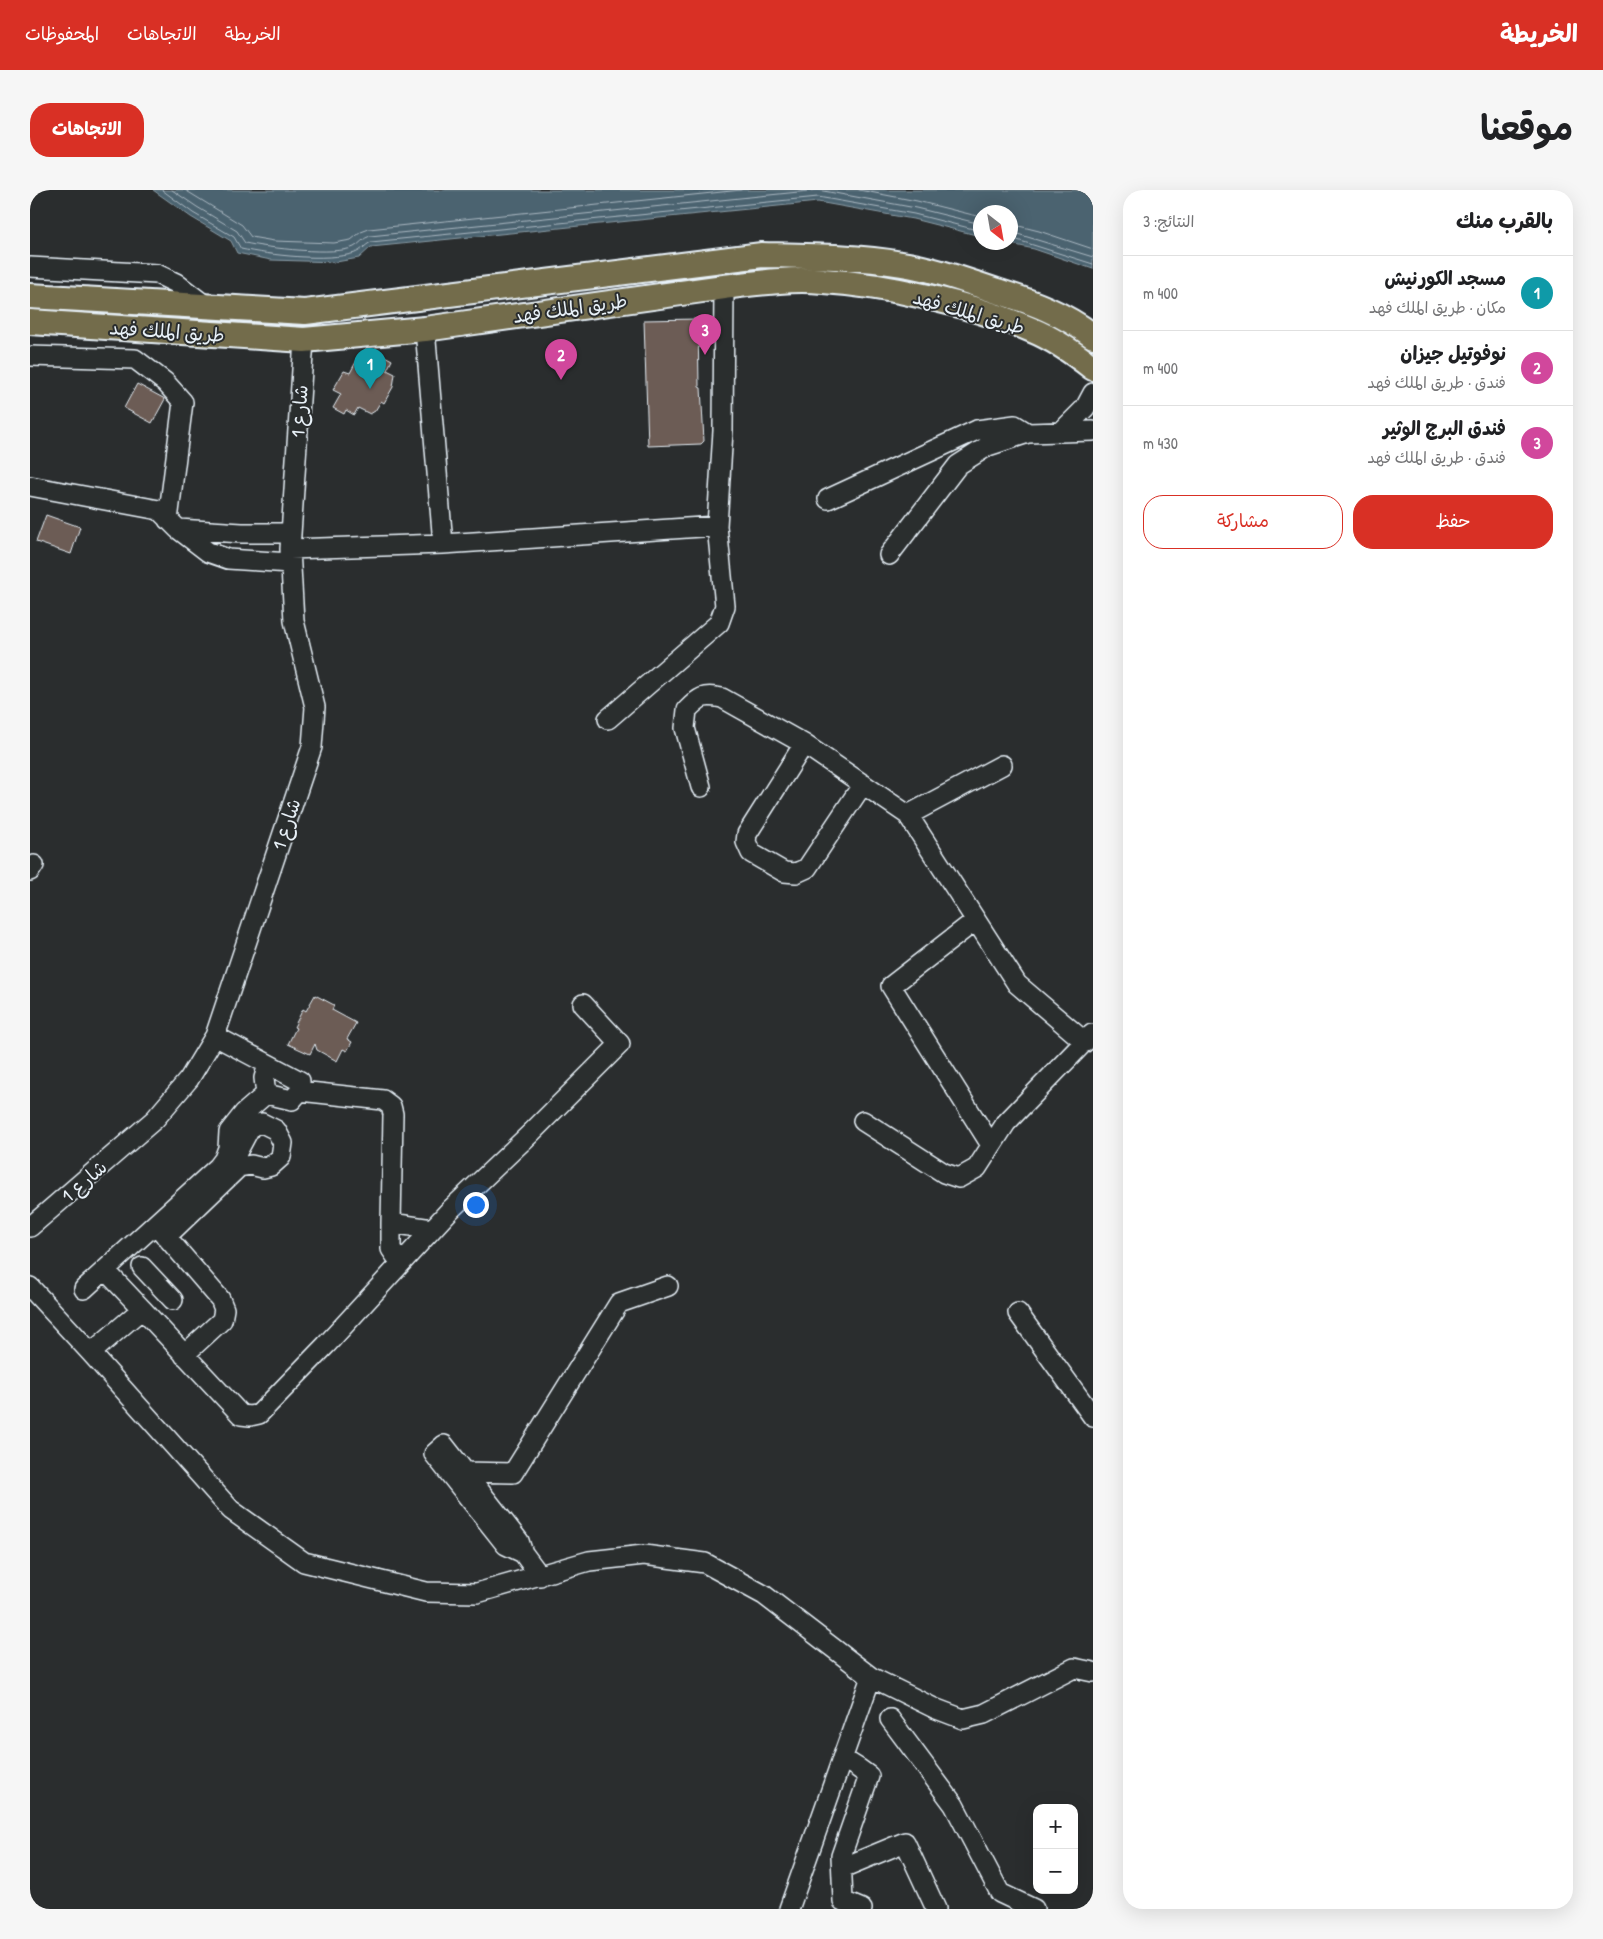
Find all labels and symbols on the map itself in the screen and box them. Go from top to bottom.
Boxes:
north arrow [973,205,1018,250]
street label: طريق الملك فهد [910,284,1028,340]
street label: طريق الملك فهد [511,287,629,329]
street label: طريق الملك فهد [109,314,225,348]
pin: 3 [689,314,721,355]
pin: 2 [545,339,577,380]
pin: 1 [354,348,386,389]
street label: شارع 1 [284,384,315,438]
street label: شارع 1 [266,795,307,853]
street label: شارع 1 [56,1154,113,1209]
your location [463,1192,489,1218]

